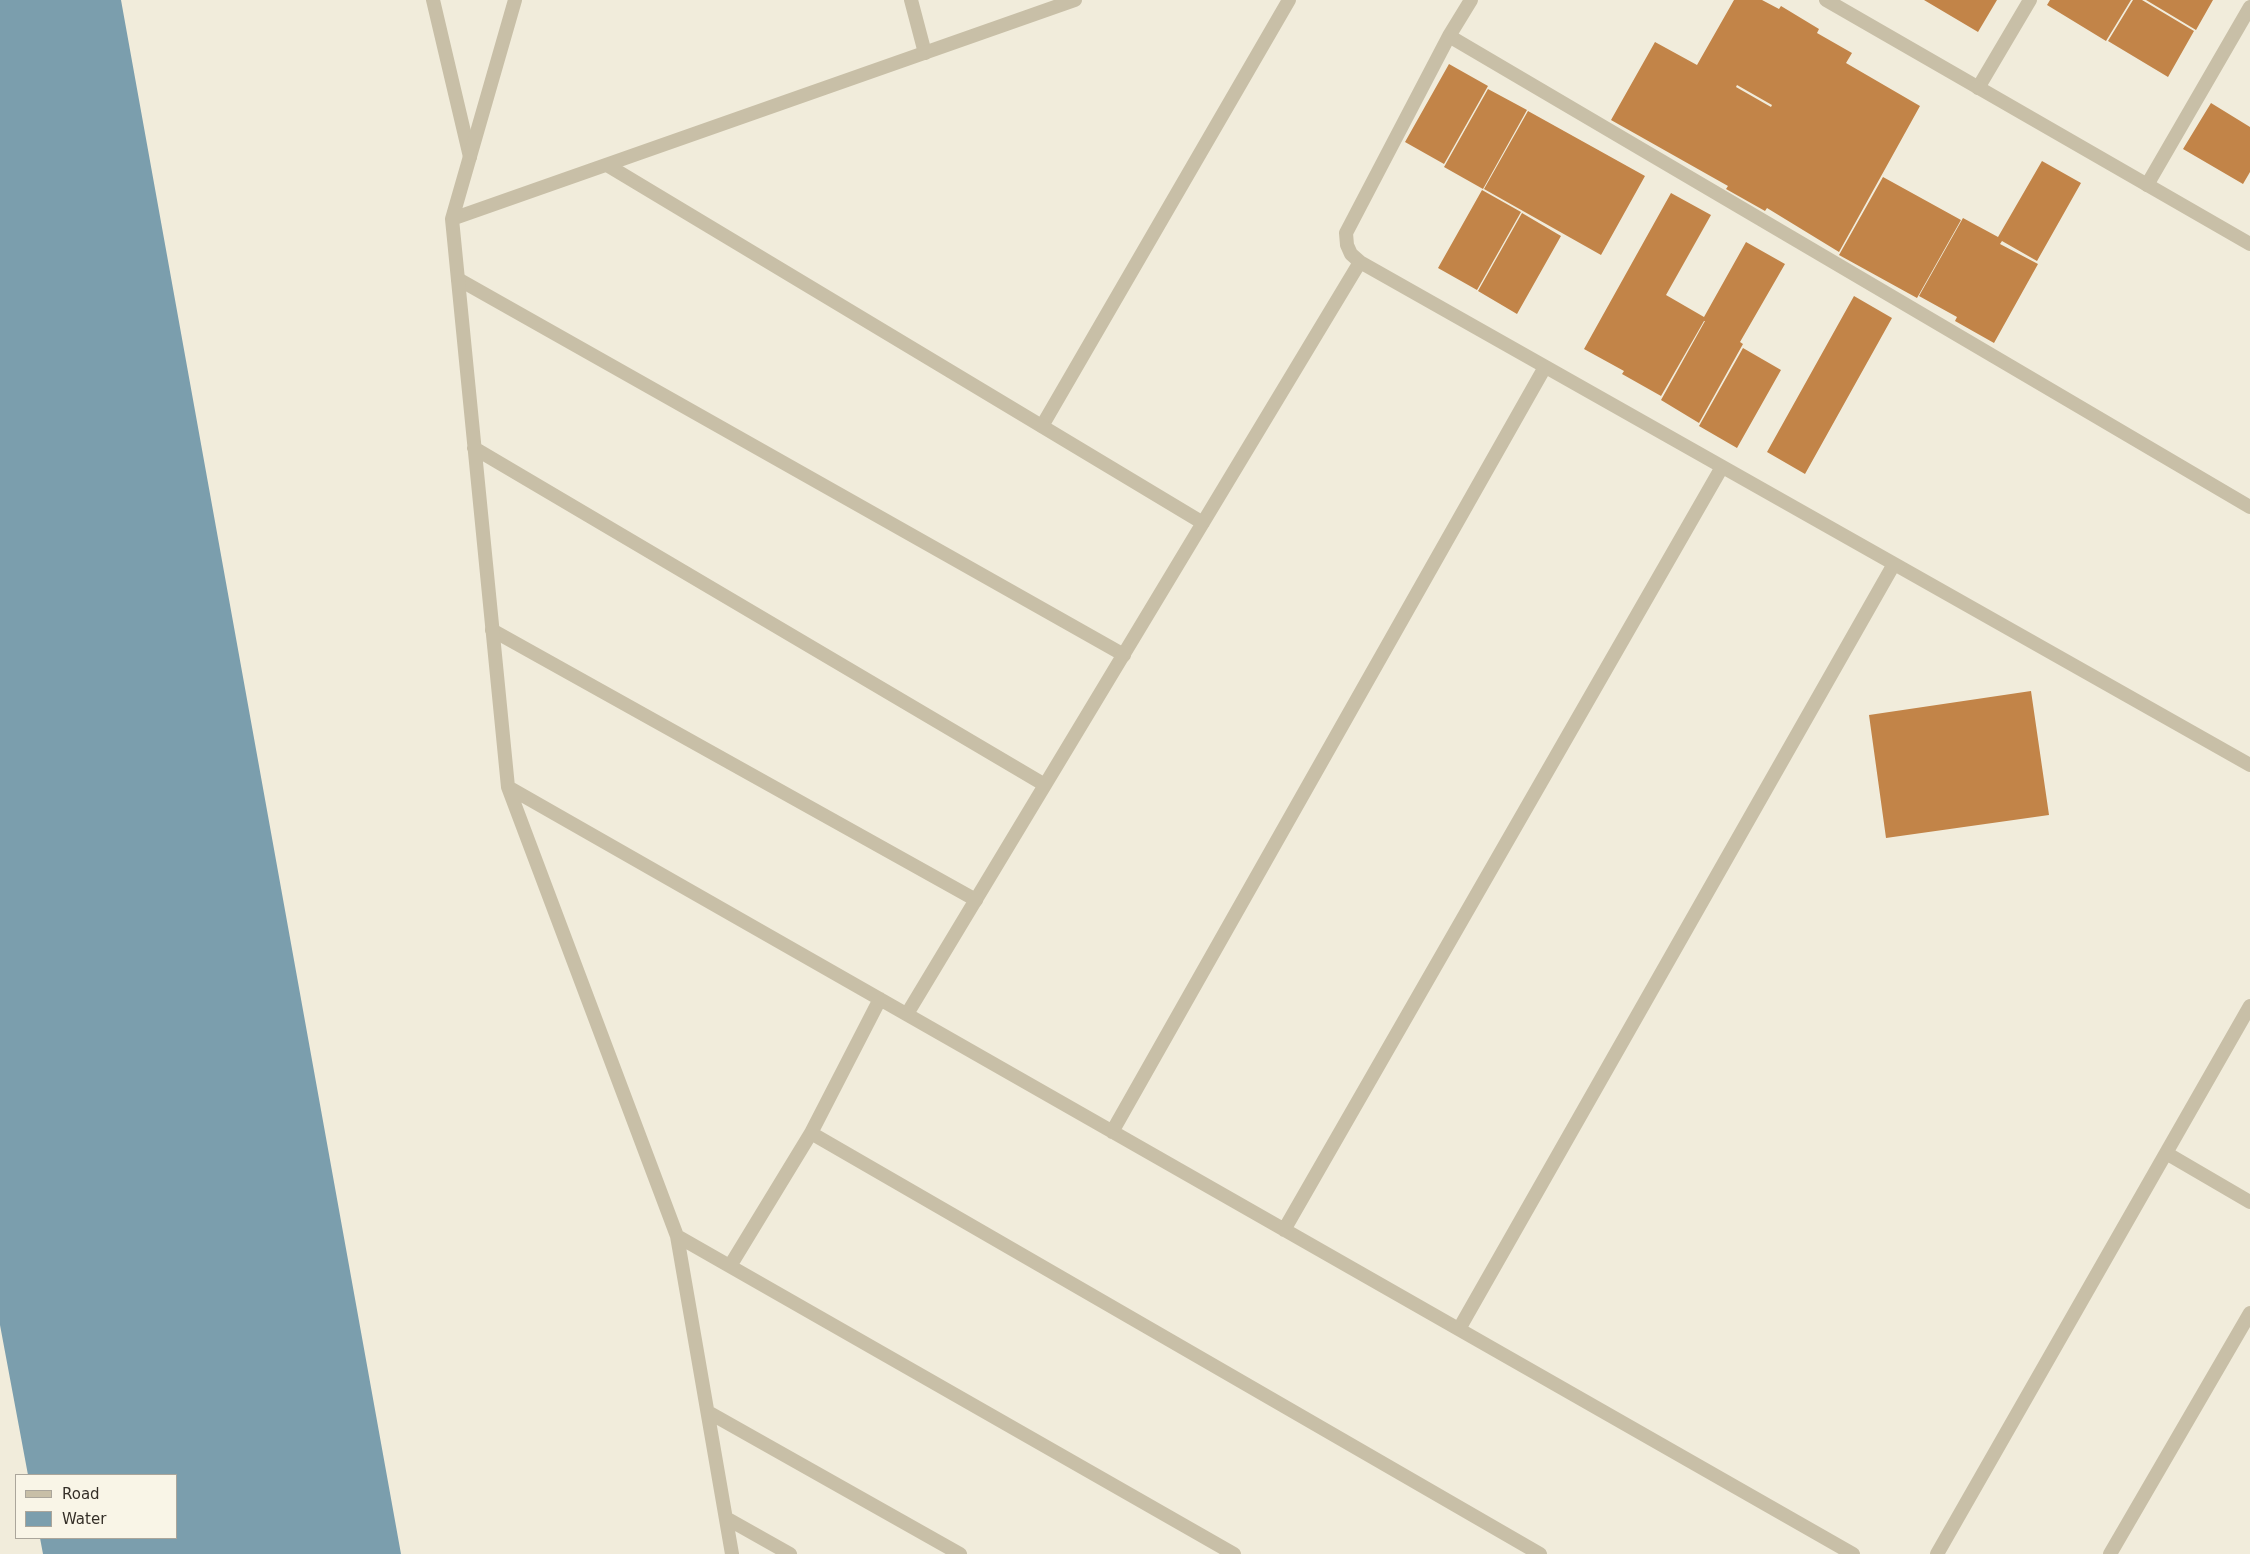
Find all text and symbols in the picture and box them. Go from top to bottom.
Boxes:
legend [15,1474,178,1539]
text: Road [62,1485,100,1503]
text: Water [62,1510,106,1528]

